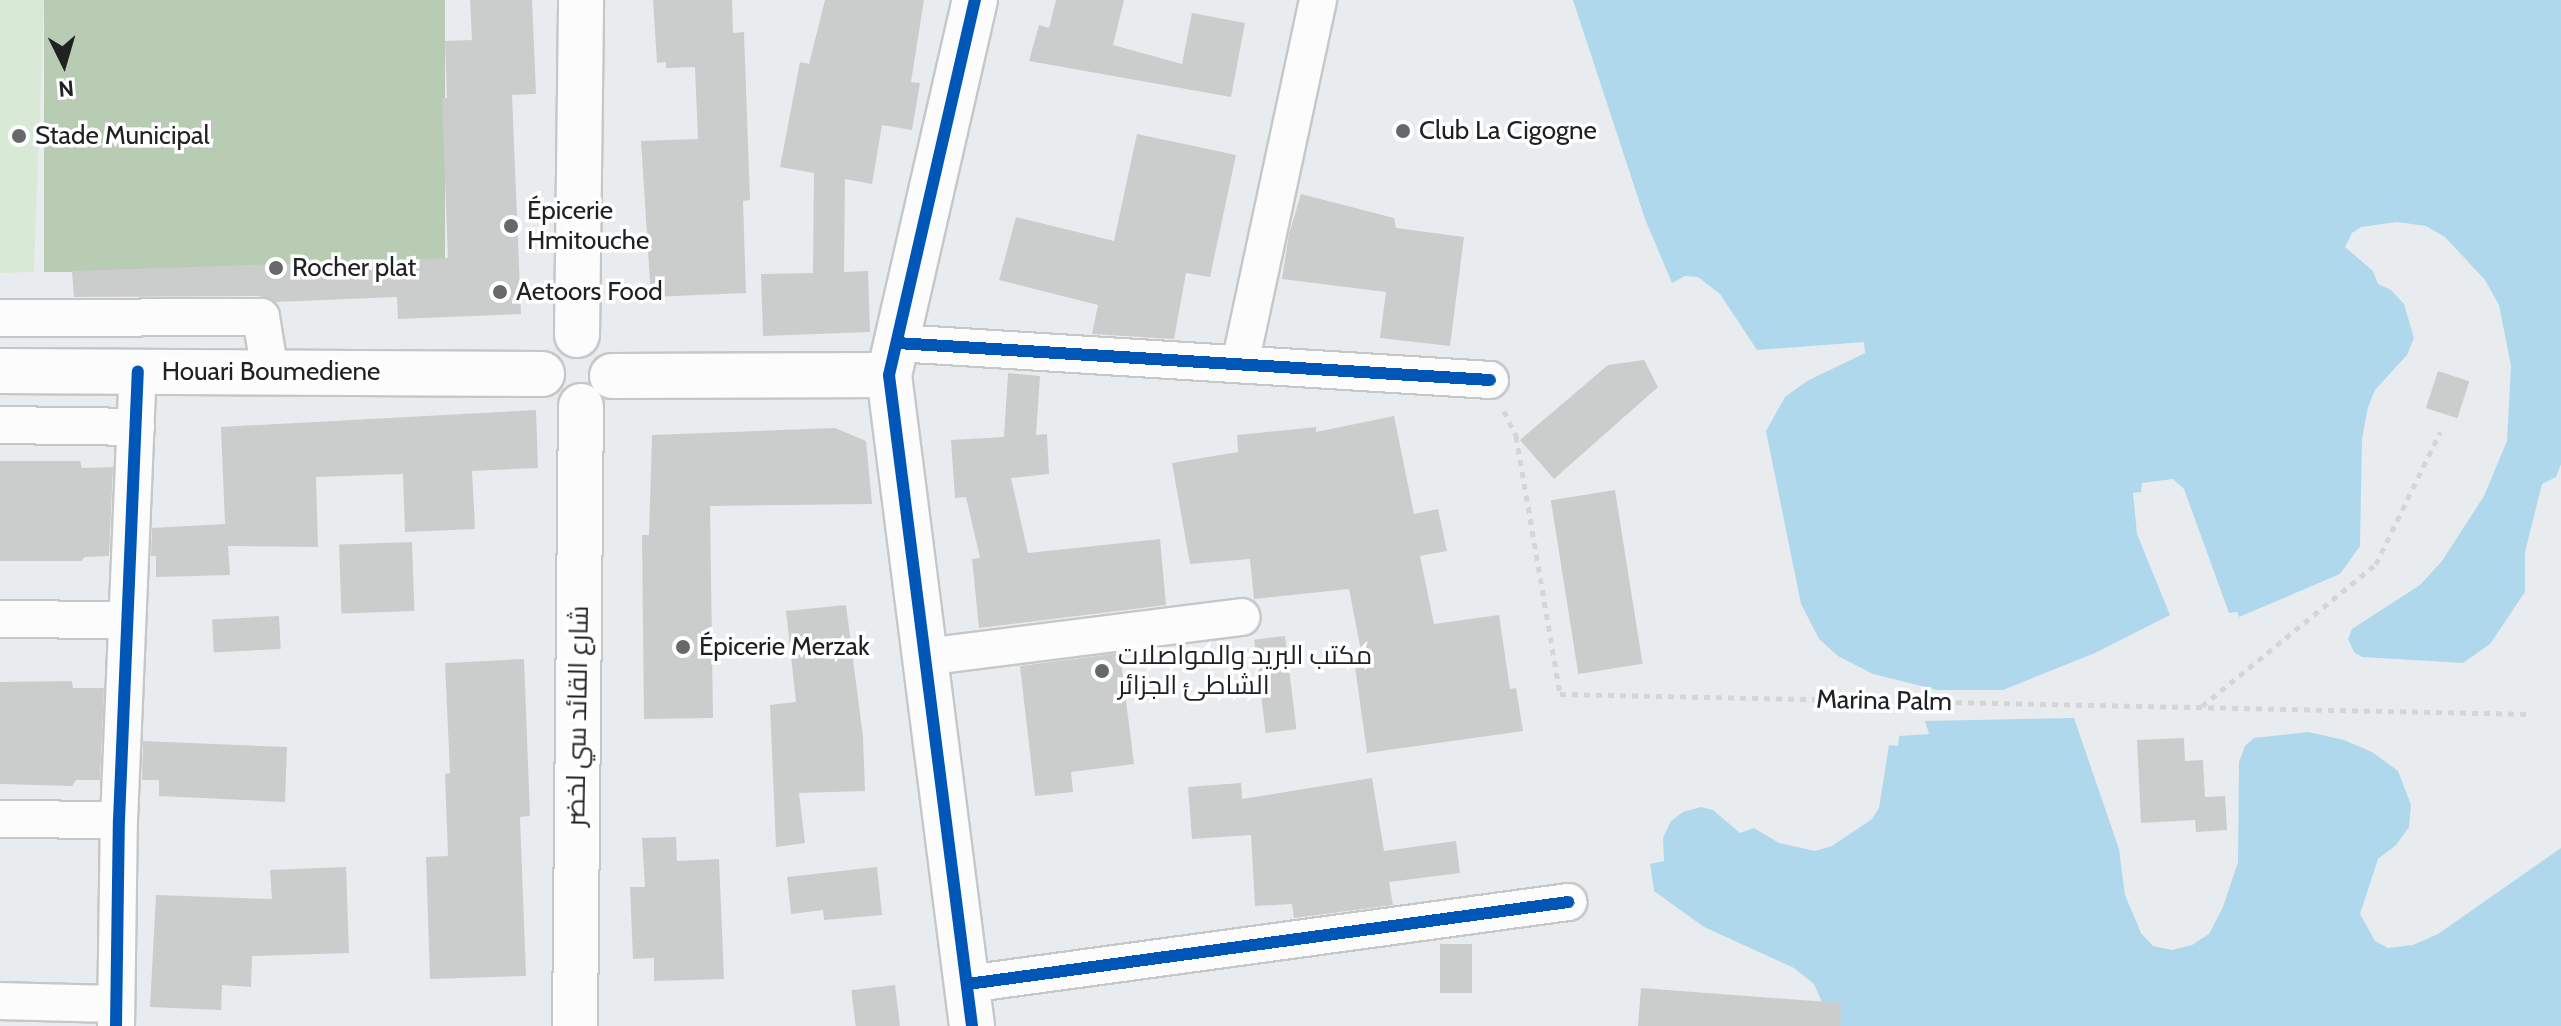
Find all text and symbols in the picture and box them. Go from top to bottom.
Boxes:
north arrow [24,24,104,104]
text: N [57,74,75,103]
place label: Club La Cigogne [1419,115,1597,147]
place label: Stade Municipal [35,120,210,152]
marker: Club La Cigogne [1394,122,1412,140]
marker: Stade Municipal [10,127,28,145]
place label: Épicerie Hmitouche [527,195,649,256]
marker: Épicerie Hmitouche [502,217,520,235]
place label: Rocher plat [292,252,416,284]
marker: Rocher plat [267,259,285,277]
place label: Aetoors Food [516,276,663,308]
marker: Aetoors Food [491,283,509,301]
street label: Houari Boumediene [162,356,380,388]
street label: شارع القائد سي لخضر [560,605,596,827]
place label: Épicerie Merzak [699,631,870,663]
marker: Épicerie Merzak [674,638,692,656]
place label: مكتب البريد والمواصلات الشاطئ الجزائر [1118,640,1372,702]
marker: مكتب البريد والمواصلات الشاطئ الجزائر [1093,662,1111,680]
street label: Marina Palm [1816,684,1952,718]

